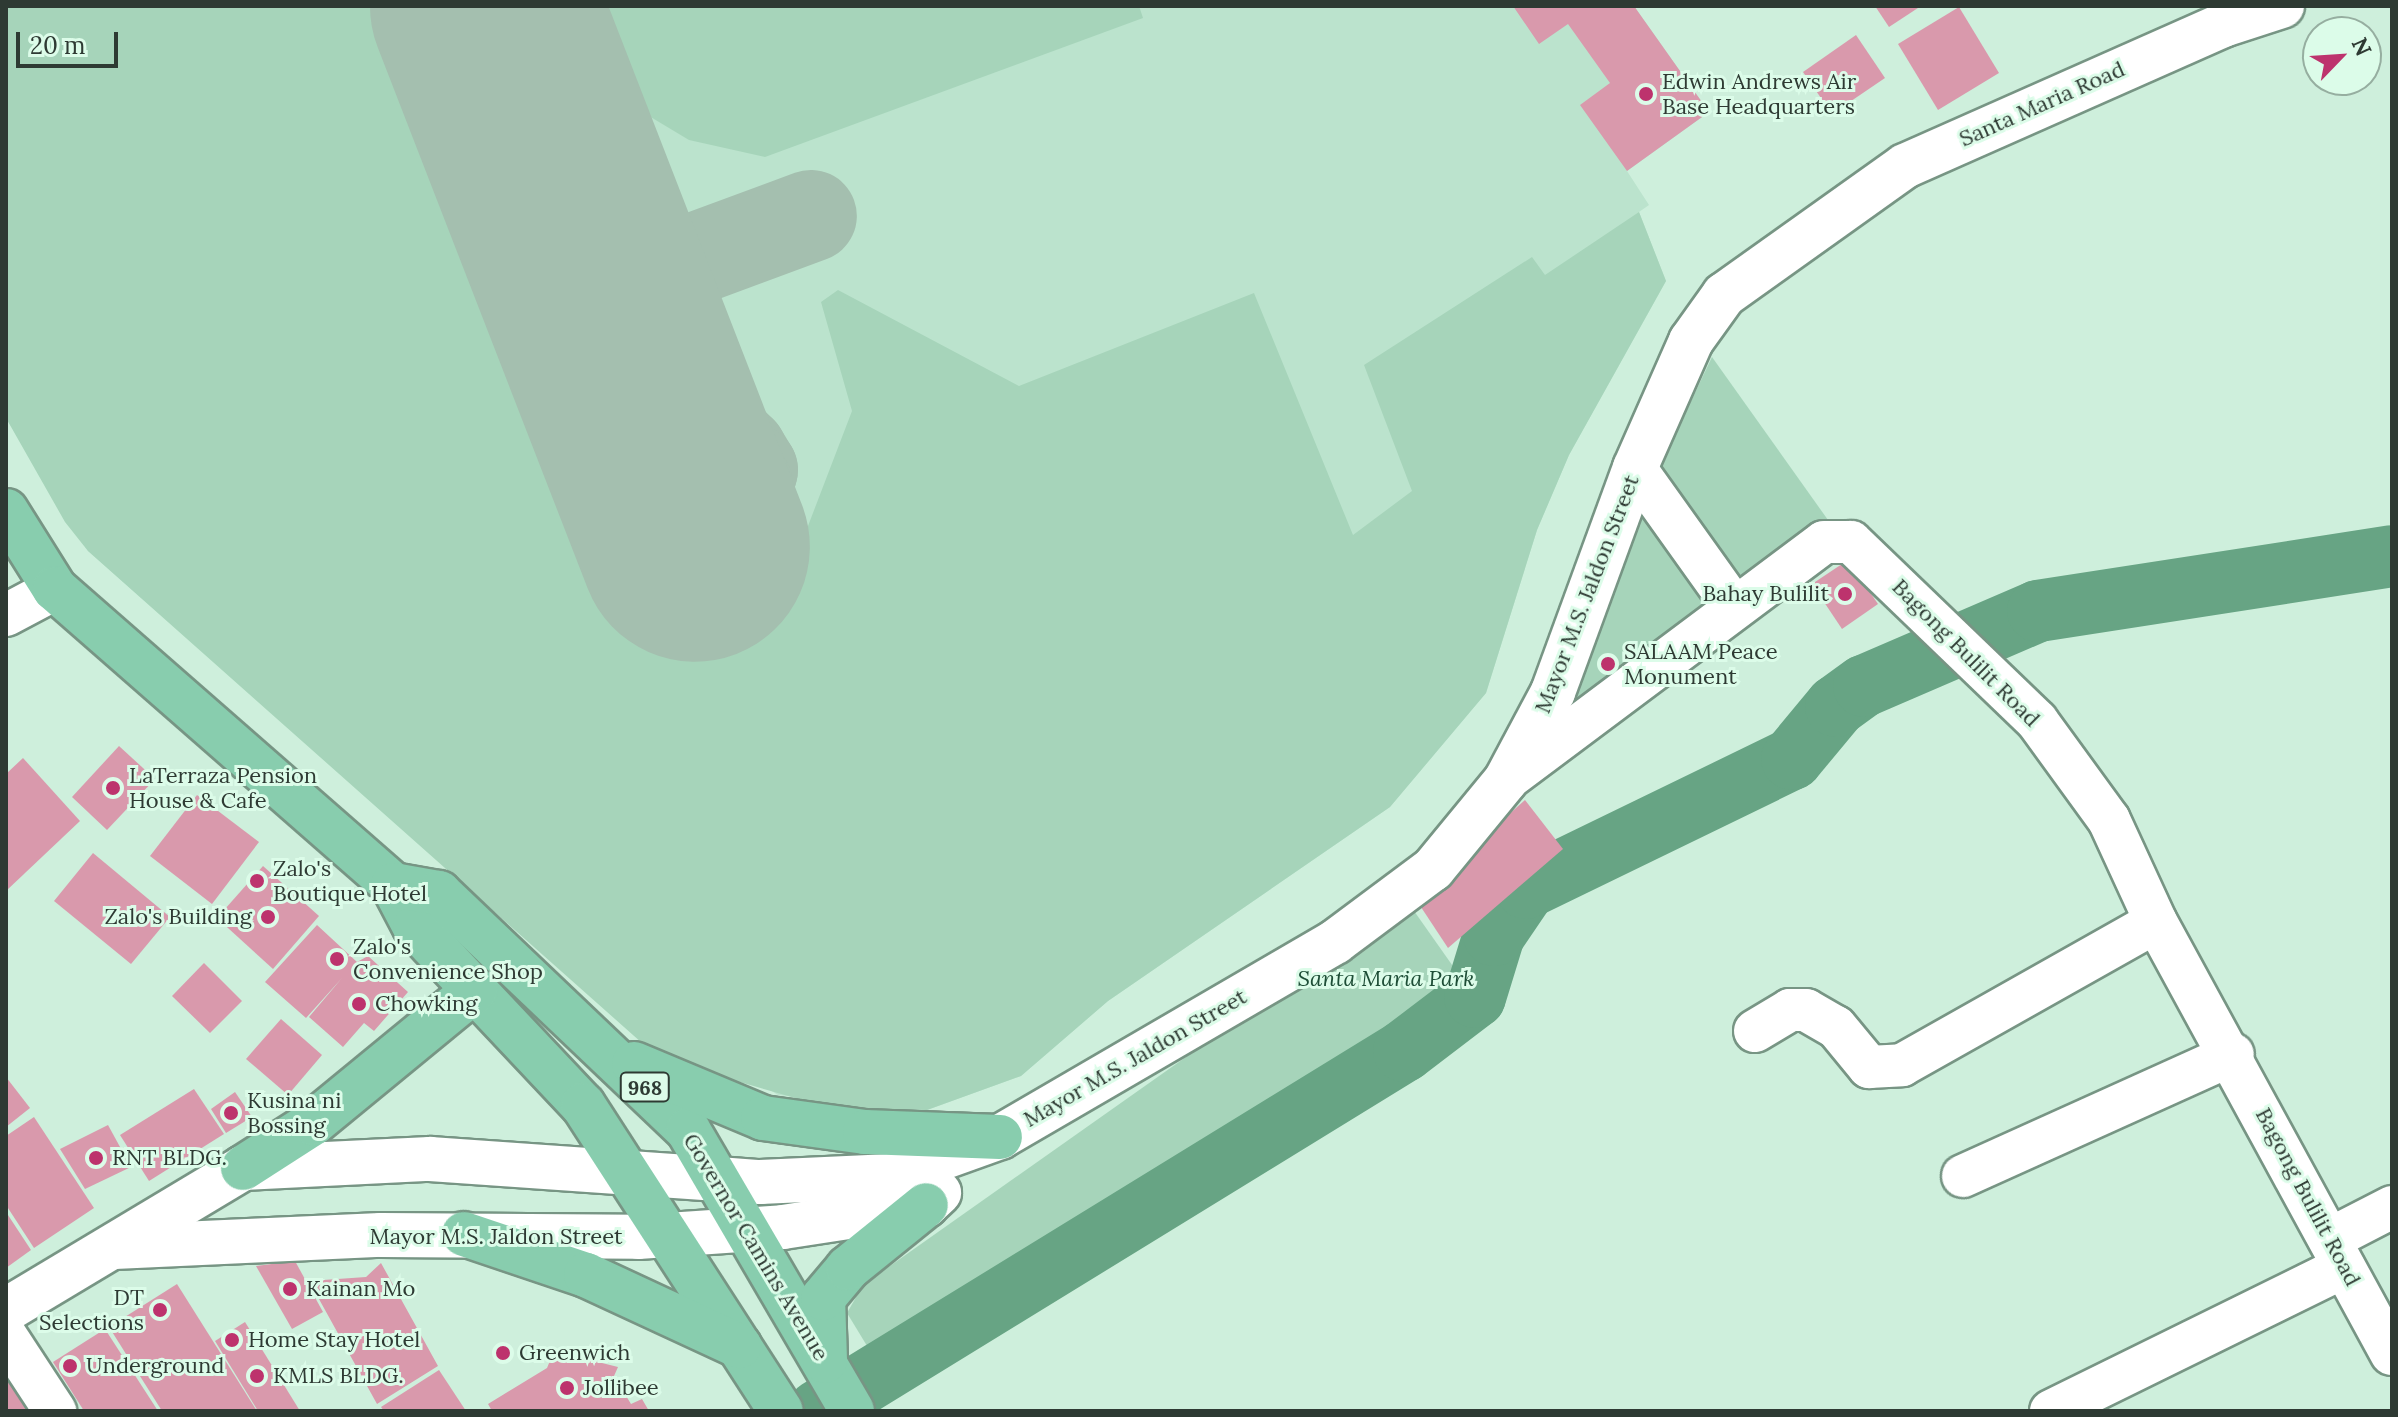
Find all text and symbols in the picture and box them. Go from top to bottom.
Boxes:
scale bar [20,16,122,66]
north arrow [2302,16,2382,96]
text: 20 m [30,30,86,61]
text: N [2346,33,2378,60]
street label: Santa Maria Road [1955,56,2129,152]
place label: Edwin Andrews Air Base Headquarters [1662,68,1856,120]
marker: Edwin Andrews Air Base Headquarters [1637,85,1655,103]
street label: Mayor M.S. Jaldon Street [1529,471,1645,717]
street label: Bagong Bulilit Road [1887,574,2045,732]
place label: Bahay Bulilit [1702,581,1829,607]
marker: Bahay Bulilit [1836,585,1854,603]
place label: SALAAM Peace Monument [1624,638,1778,690]
marker: SALAAM Peace Monument [1599,655,1617,673]
place label: LaTerraza Pension House & Cafe [129,762,317,814]
marker: LaTerraza Pension House & Cafe [104,779,122,797]
place label: Zalo's Boutique Hotel [273,855,427,906]
marker: Zalo's Boutique Hotel [248,872,266,890]
place label: Zalo's Building [104,904,252,930]
marker: Zalo's Building [259,908,277,926]
place label: Zalo's Convenience Shop [353,933,543,984]
marker: Zalo's Convenience Shop [328,950,346,968]
park label: Santa Maria Park [1297,966,1475,992]
street label: Mayor M.S. Jaldon Street [1019,983,1251,1133]
place label: Chowking [375,991,477,1017]
marker: Chowking [350,995,368,1013]
road number: 968 [619,1071,671,1103]
place label: Kusina ni Bossing [247,1087,341,1138]
street label: Bagong Bulilit Road [2250,1103,2366,1291]
marker: Kusina ni Bossing [222,1104,240,1122]
street label: Governor Camins Avenue [678,1129,834,1365]
place label: RNT BLDG. [112,1145,227,1171]
marker: RNT BLDG. [87,1149,105,1167]
street label: Mayor M.S. Jaldon Street [370,1224,622,1250]
place label: Kainan Mo [306,1276,415,1302]
marker: Kainan Mo [281,1280,299,1298]
place label: DT Selections [39,1284,144,1336]
marker: DT Selections [151,1301,169,1319]
place label: Home Stay Hotel [248,1327,420,1353]
marker: Home Stay Hotel [223,1331,241,1349]
place label: Greenwich [519,1340,631,1366]
marker: Greenwich [494,1344,512,1362]
place label: Underground [86,1353,224,1379]
marker: Underground [61,1357,79,1375]
place label: KMLS BLDG. [273,1363,404,1389]
marker: KMLS BLDG. [248,1367,266,1385]
place label: Jollibee [583,1375,659,1401]
marker: Jollibee [558,1379,576,1397]

